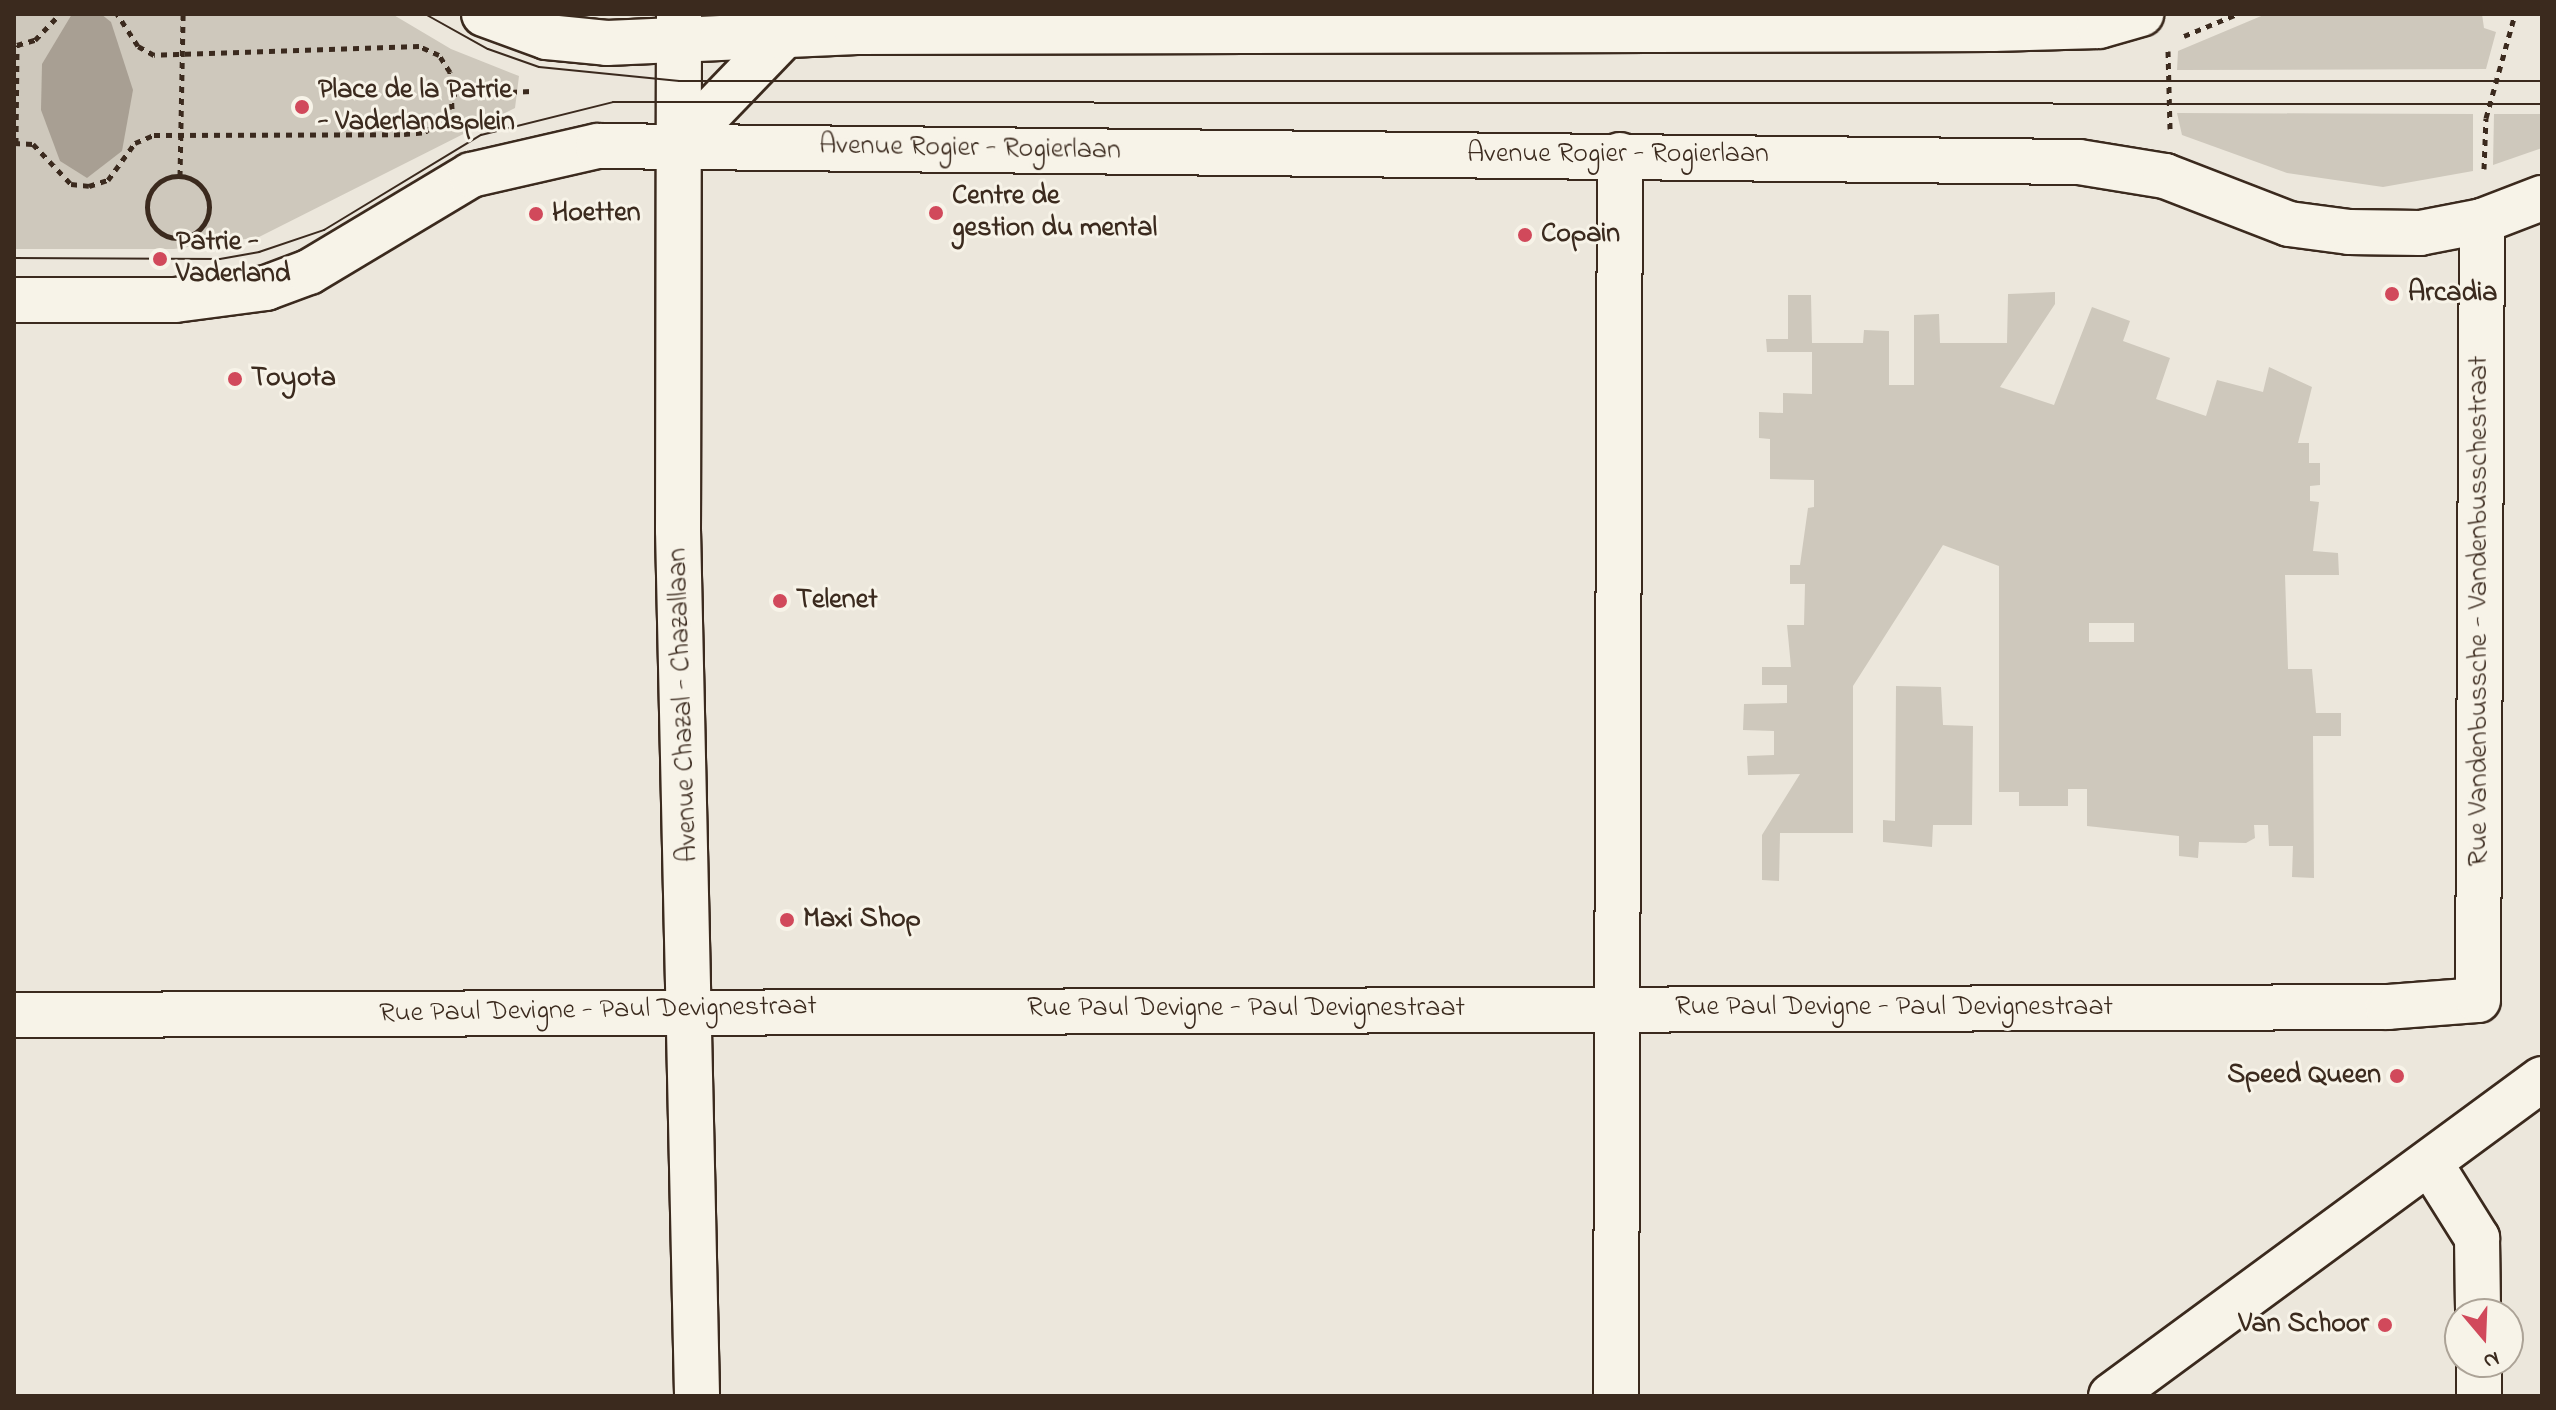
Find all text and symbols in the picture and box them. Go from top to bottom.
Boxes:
place label: Place de la Patrie - Vaderlandsplein [318,74,515,140]
marker: Place de la Patrie - Vaderlandsplein [293,98,311,116]
street label: Avenue Rogier - Rogierlaan [819,130,1121,168]
street label: Avenue Rogier - Rogierlaan [1467,138,1769,172]
place label: Centre de gestion du mental [952,180,1157,246]
place label: Hoetten [552,197,641,231]
marker: Centre de gestion du mental [927,204,945,222]
marker: Hoetten [527,205,545,223]
place label: Copain [1541,218,1620,252]
place label: Patrie - Vaderland [176,226,291,292]
marker: Copain [1516,226,1534,244]
marker: Patrie - Vaderland [151,250,169,268]
place label: Arcadia [2408,277,2497,311]
marker: Arcadia [2383,285,2401,303]
street label: Rue Vandenbussche - Vandenbusschestraat [2463,356,2497,866]
place label: Toyota [251,362,336,396]
marker: Toyota [226,370,244,388]
street label: Avenue Chazal - Chazallaan [662,547,706,863]
place label: Telenet [796,584,878,618]
marker: Telenet [771,592,789,610]
place label: Maxi Shop [803,903,921,937]
marker: Maxi Shop [778,911,796,929]
street label: Rue Paul Devigne - Paul Devignestraat [379,990,817,1032]
street label: Rue Paul Devigne - Paul Devignestraat [1675,991,2113,1025]
street label: Rue Paul Devigne - Paul Devignestraat [1027,992,1465,1026]
place label: Speed Queen [2227,1059,2381,1093]
marker: Speed Queen [2388,1067,2406,1085]
north arrow [2444,1298,2524,1378]
place label: Van Schoor [2238,1308,2369,1342]
marker: Van Schoor [2376,1316,2394,1334]
text: N [2479,1341,2503,1376]

